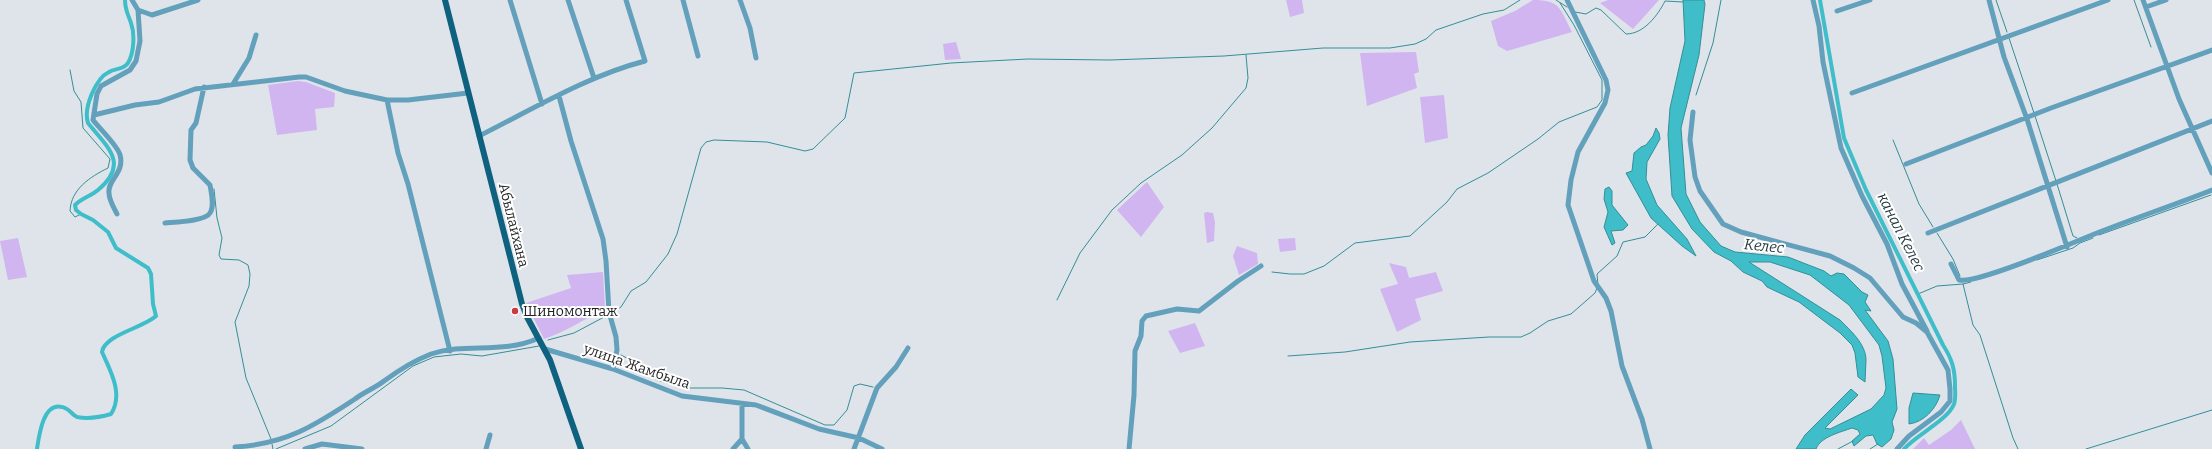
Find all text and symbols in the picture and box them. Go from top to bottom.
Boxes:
street label: Абылайхана [495,181,532,269]
water label: канал Келес [1873,190,1929,275]
water label: Келес [1743,235,1786,257]
place label: Шиномонтаж [523,303,618,320]
marker: Шиномонтаж [510,306,520,316]
street label: улица Жамбыла [580,340,693,393]

